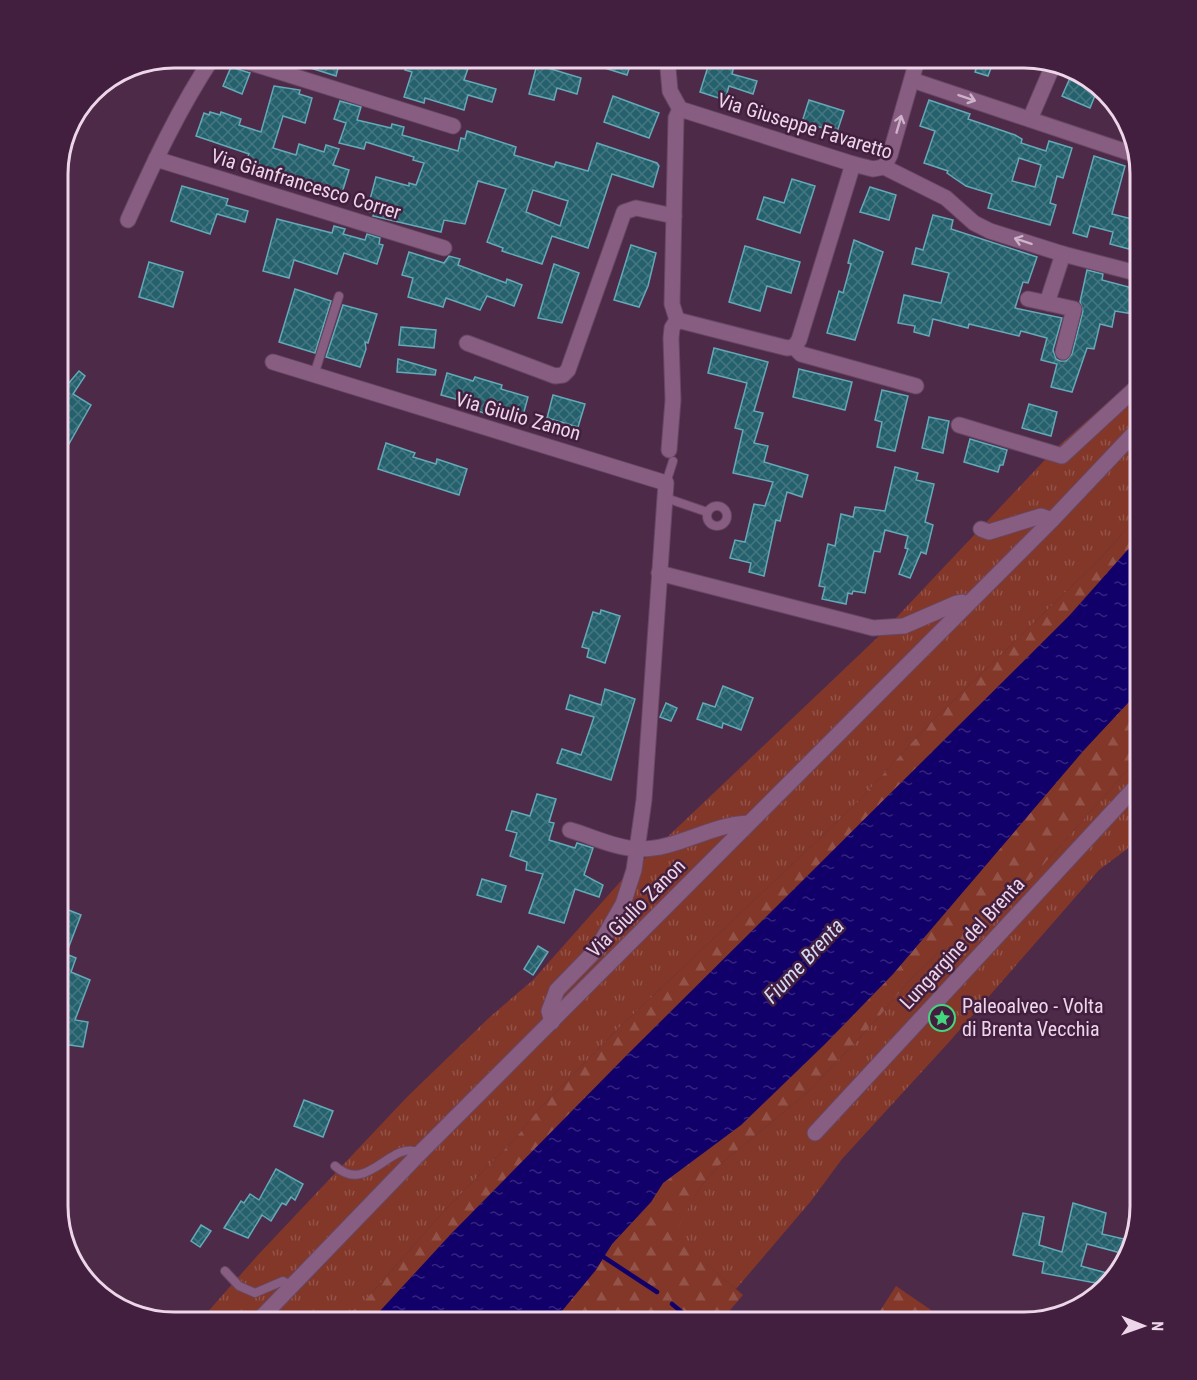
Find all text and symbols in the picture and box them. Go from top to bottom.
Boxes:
street label: Via Giuseppe Favaretto [715,88,895,164]
one-way arrow [957,93,976,104]
one-way arrow [894,115,906,134]
street label: Via Gianfrancesco Correr [208,144,404,224]
one-way arrow [1014,235,1033,246]
street label: Via Giulio Zanon [453,387,583,445]
street label: Via Giulio Zanon [582,854,690,962]
street label: Lungargine del Brenta [895,872,1029,1014]
water label: Fiume Brenta [759,914,849,1008]
place label: Paleoalveo - Volta di Brenta Vecchia [962,994,1104,1041]
place icon: Paleoalveo - Volta di Brenta Vecchia [927,1003,957,1033]
north arrow [1113,1296,1173,1356]
text: N [1148,1321,1167,1331]

